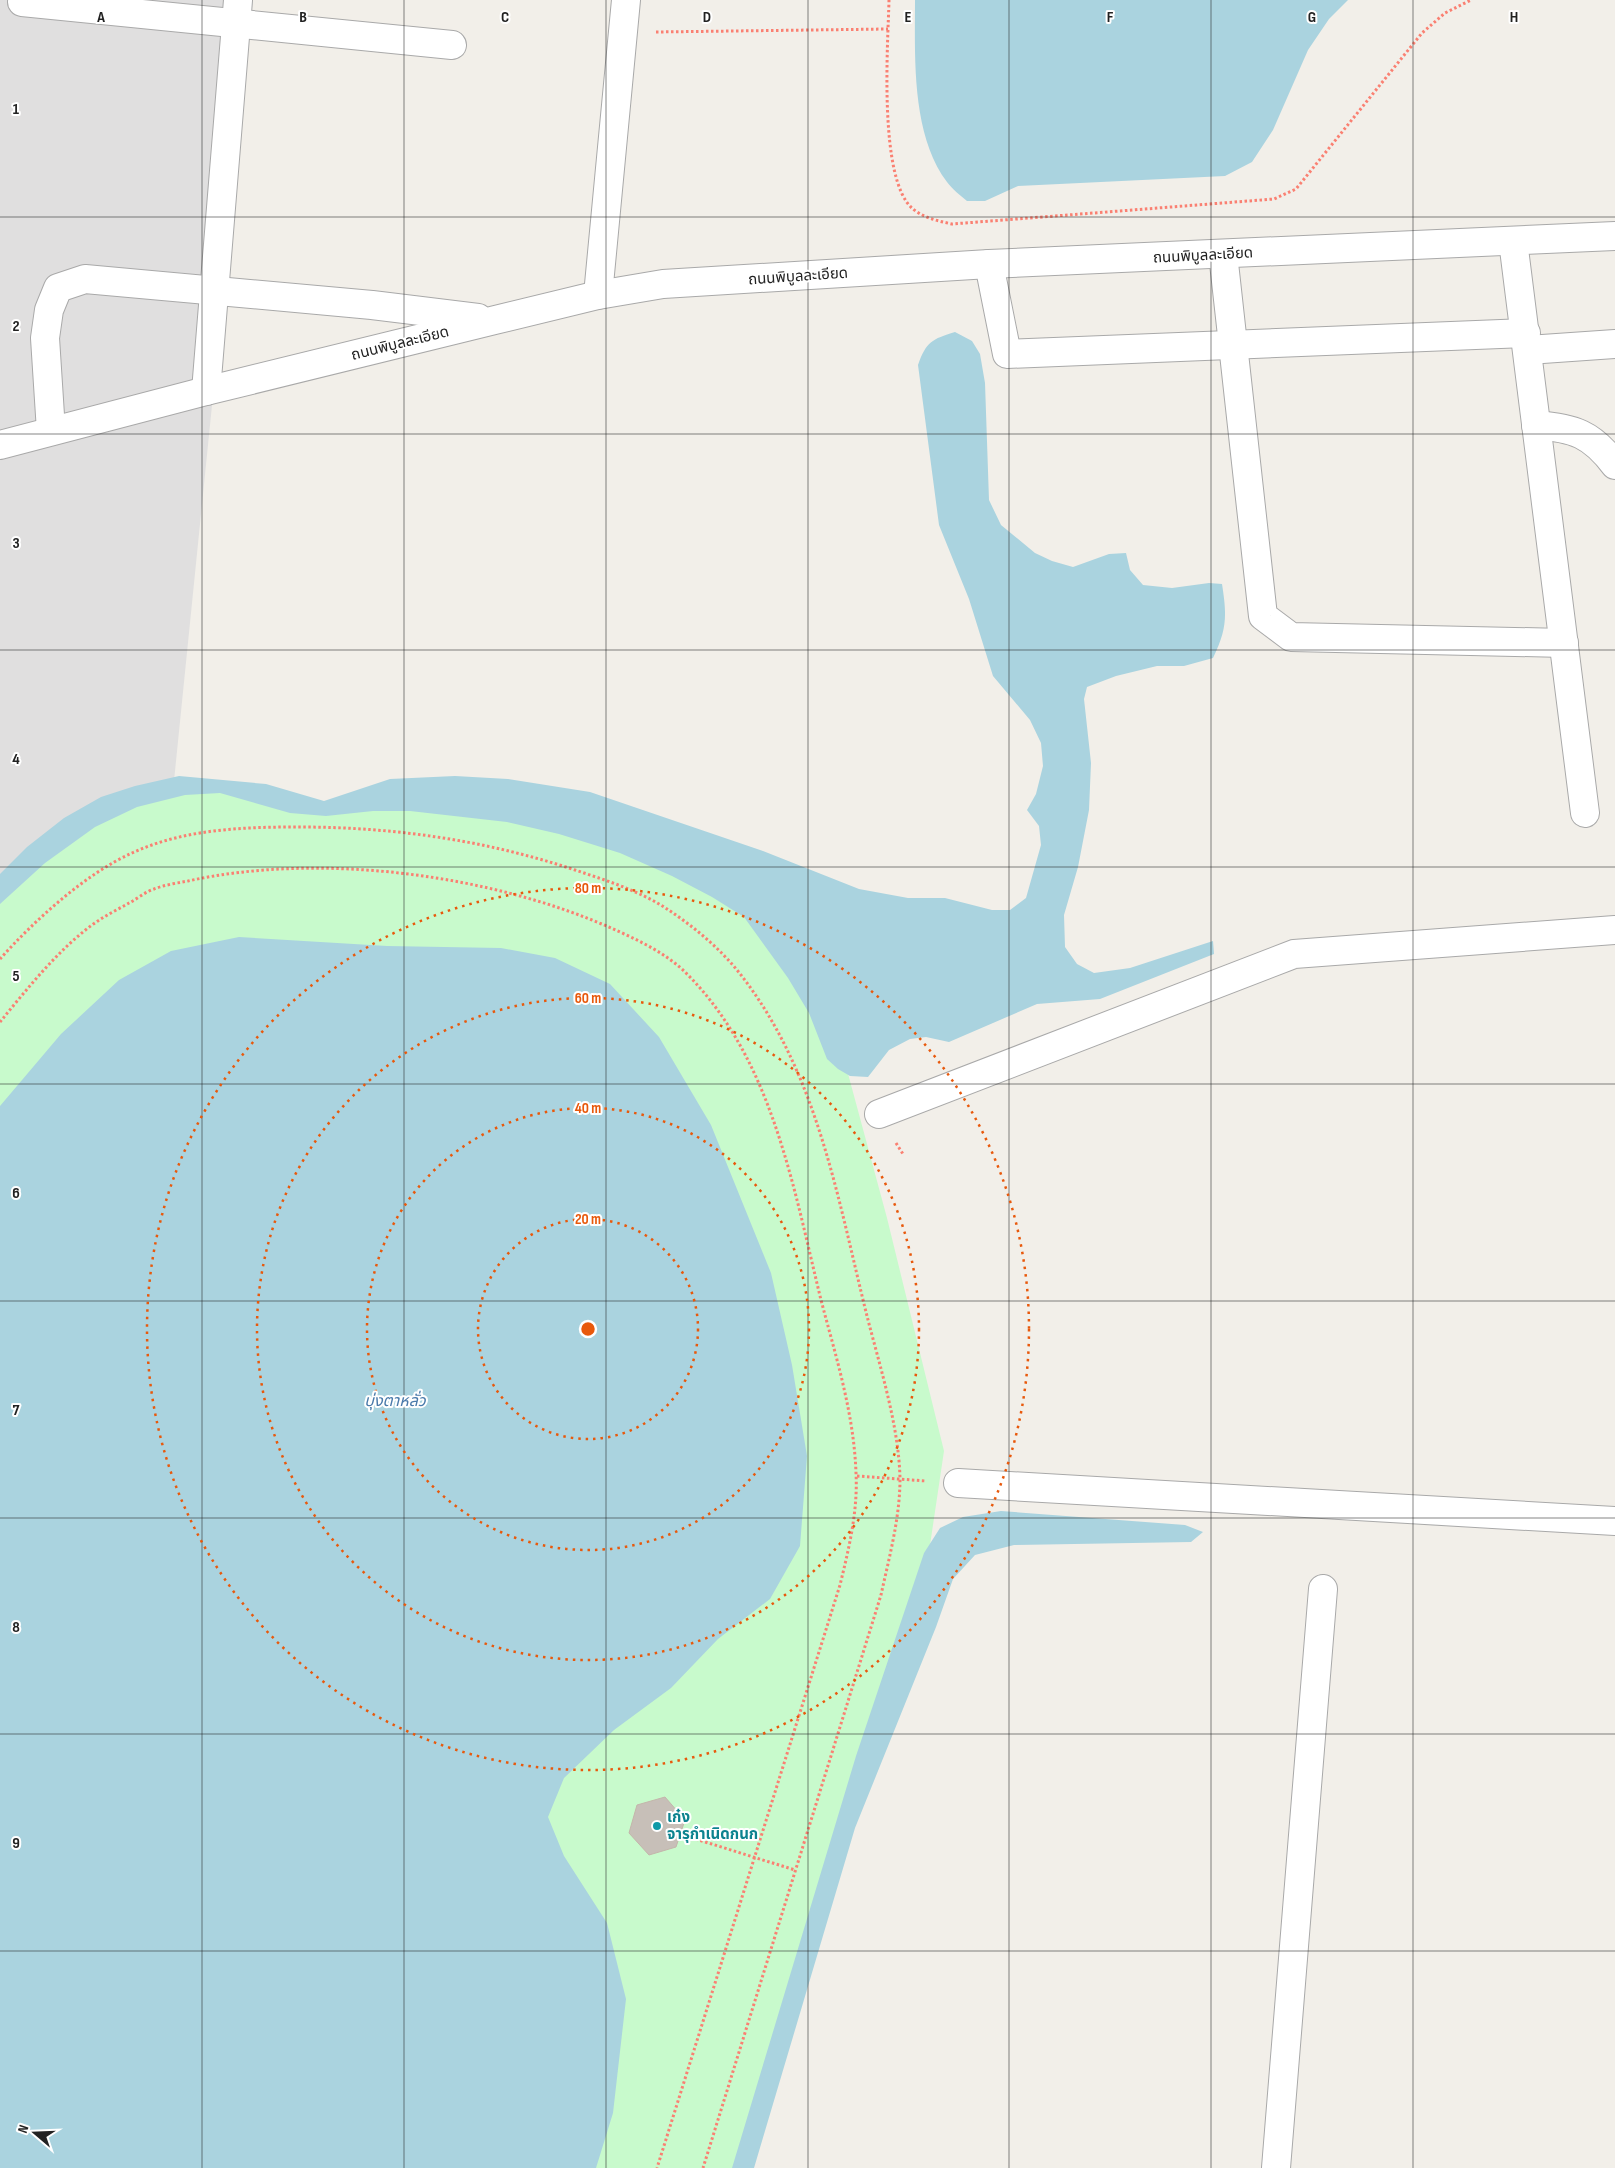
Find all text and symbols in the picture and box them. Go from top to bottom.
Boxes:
text: A [96,8,105,27]
text: B [299,8,307,27]
text: C [501,8,509,27]
text: D [703,8,711,27]
text: E [905,8,912,27]
text: F [1107,8,1114,27]
text: G [1308,8,1316,27]
text: H [1510,8,1518,27]
text: 1 [13,100,20,119]
street label: ถนนพิบูลละเอียด [1153,243,1254,268]
street label: ถนนพิบูลละเอียด [747,264,849,289]
text: 2 [12,317,20,336]
street label: ถนนพิบูลละเอียด [349,322,451,365]
text: 3 [12,534,20,553]
text: 4 [12,750,20,769]
text: 80 m [575,879,601,898]
text: 5 [12,967,20,986]
text: 60 m [575,989,601,1008]
text: 40 m [575,1099,601,1118]
text: 6 [12,1184,20,1203]
text: 20 m [575,1210,601,1229]
centre of rings [579,1320,597,1338]
water label: บุ่งตาหลั่ว [364,1390,427,1411]
text: 7 [13,1401,20,1420]
text: 8 [12,1618,20,1637]
place label: เก๋ง จารุกำเนิดกนก [667,1808,758,1844]
marker: เก๋ง จารุกำเนิดกนก [651,1820,663,1832]
text: 9 [12,1834,20,1853]
north arrow [10,2108,60,2158]
text: N [14,2123,32,2135]

